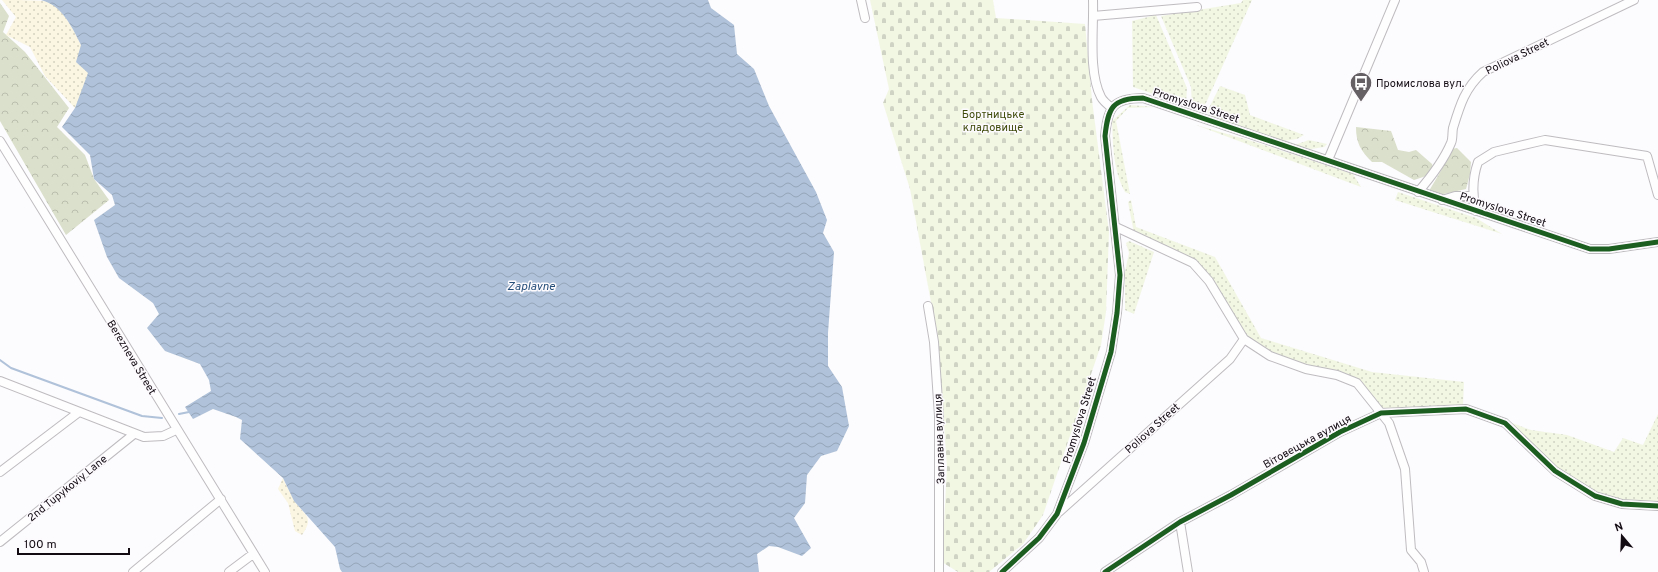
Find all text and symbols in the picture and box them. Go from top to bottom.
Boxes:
street label: Poliova Street [1483,35,1551,78]
bus stop icon: Промислова вул. [1348,70,1374,103]
place label: Промислова вул. [1376,77,1464,91]
street label: Promyslova Street [1151,85,1241,127]
park label: Бортницьке кладовище [962,108,1024,135]
street label: Promyslova Street [1458,189,1548,231]
water label: Zaplavne [507,279,556,295]
street label: Berezneva Street [103,318,159,397]
street label: Promyslova Street [1060,375,1100,465]
street label: Заплавна вулиця [931,393,949,485]
street label: Poliova Street [1122,400,1183,457]
street label: Вітовецька вулиця [1261,412,1354,472]
street label: 2nd Tupykoviy Lane [25,452,110,525]
north arrow [1602,516,1642,556]
text: N [1613,520,1625,535]
scale bar [18,530,129,556]
text: 100 m [24,537,57,553]

